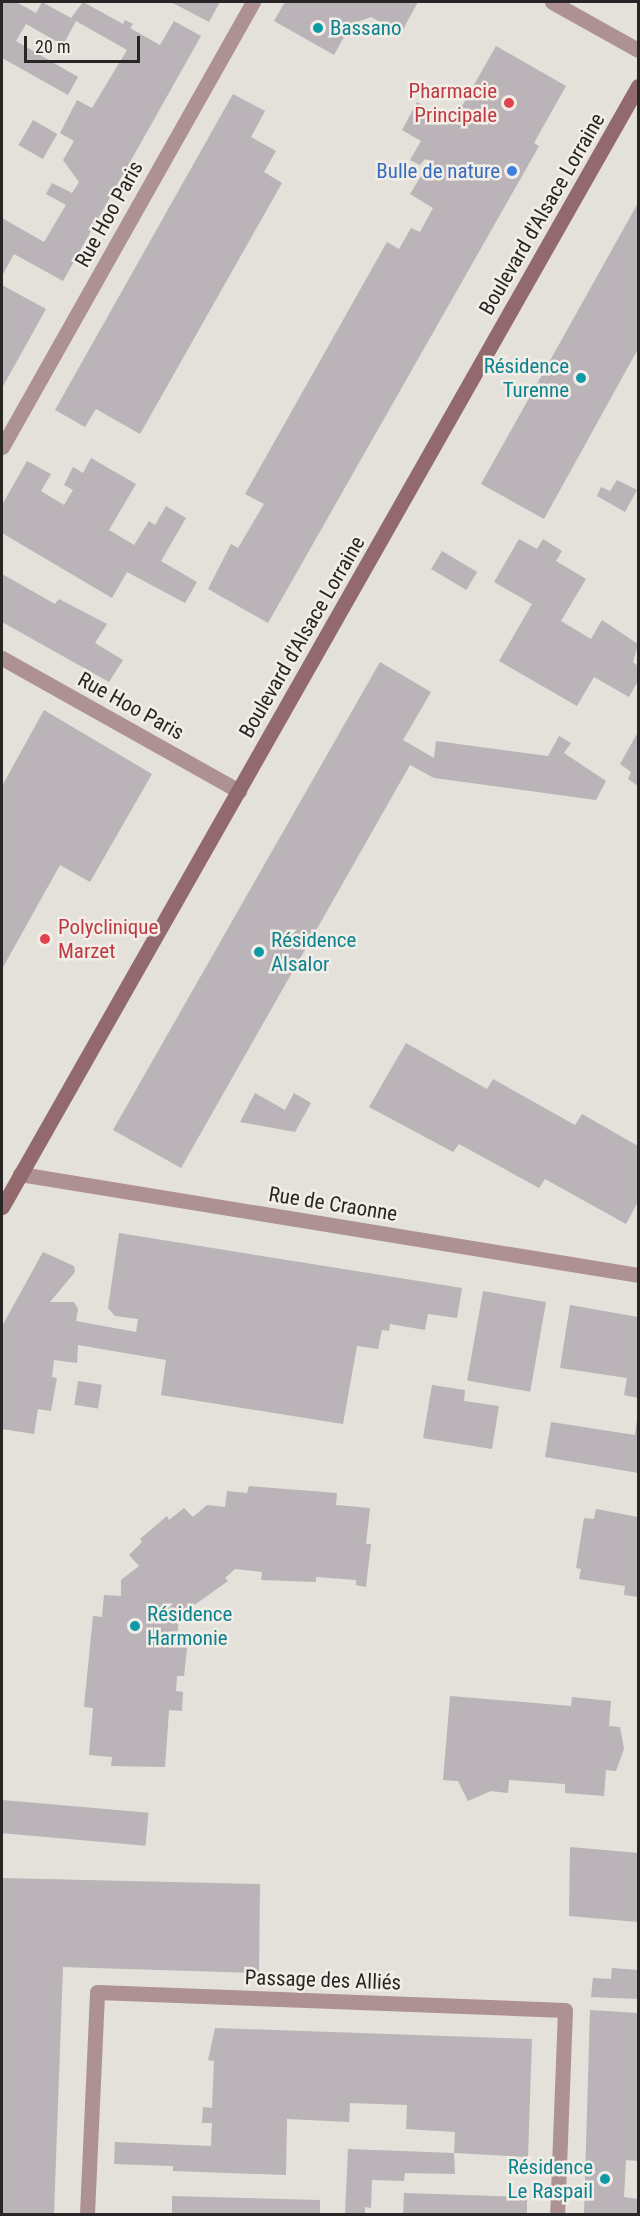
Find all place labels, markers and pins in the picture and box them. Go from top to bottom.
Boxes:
place label: Bassano [330,15,401,41]
marker: Bassano [311,21,325,35]
place label: Pharmacie Principale [409,78,497,128]
marker: Pharmacie Principale [502,96,516,110]
place label: Bulle de nature [376,158,500,184]
marker: Bulle de nature [505,164,519,178]
place label: Résidence Turenne [484,353,569,403]
marker: Résidence Turenne [574,371,588,385]
place label: Polyclinique Marzet [58,914,158,964]
place label: Résidence Alsalor [271,927,356,977]
marker: Polyclinique Marzet [36,930,54,948]
marker: Résidence Alsalor [252,945,266,959]
place label: Résidence Harmonie [147,1601,232,1651]
marker: Résidence Harmonie [128,1619,142,1633]
place label: Résidence Le Raspail [508,2154,593,2204]
marker: Résidence Le Raspail [598,2172,612,2186]

